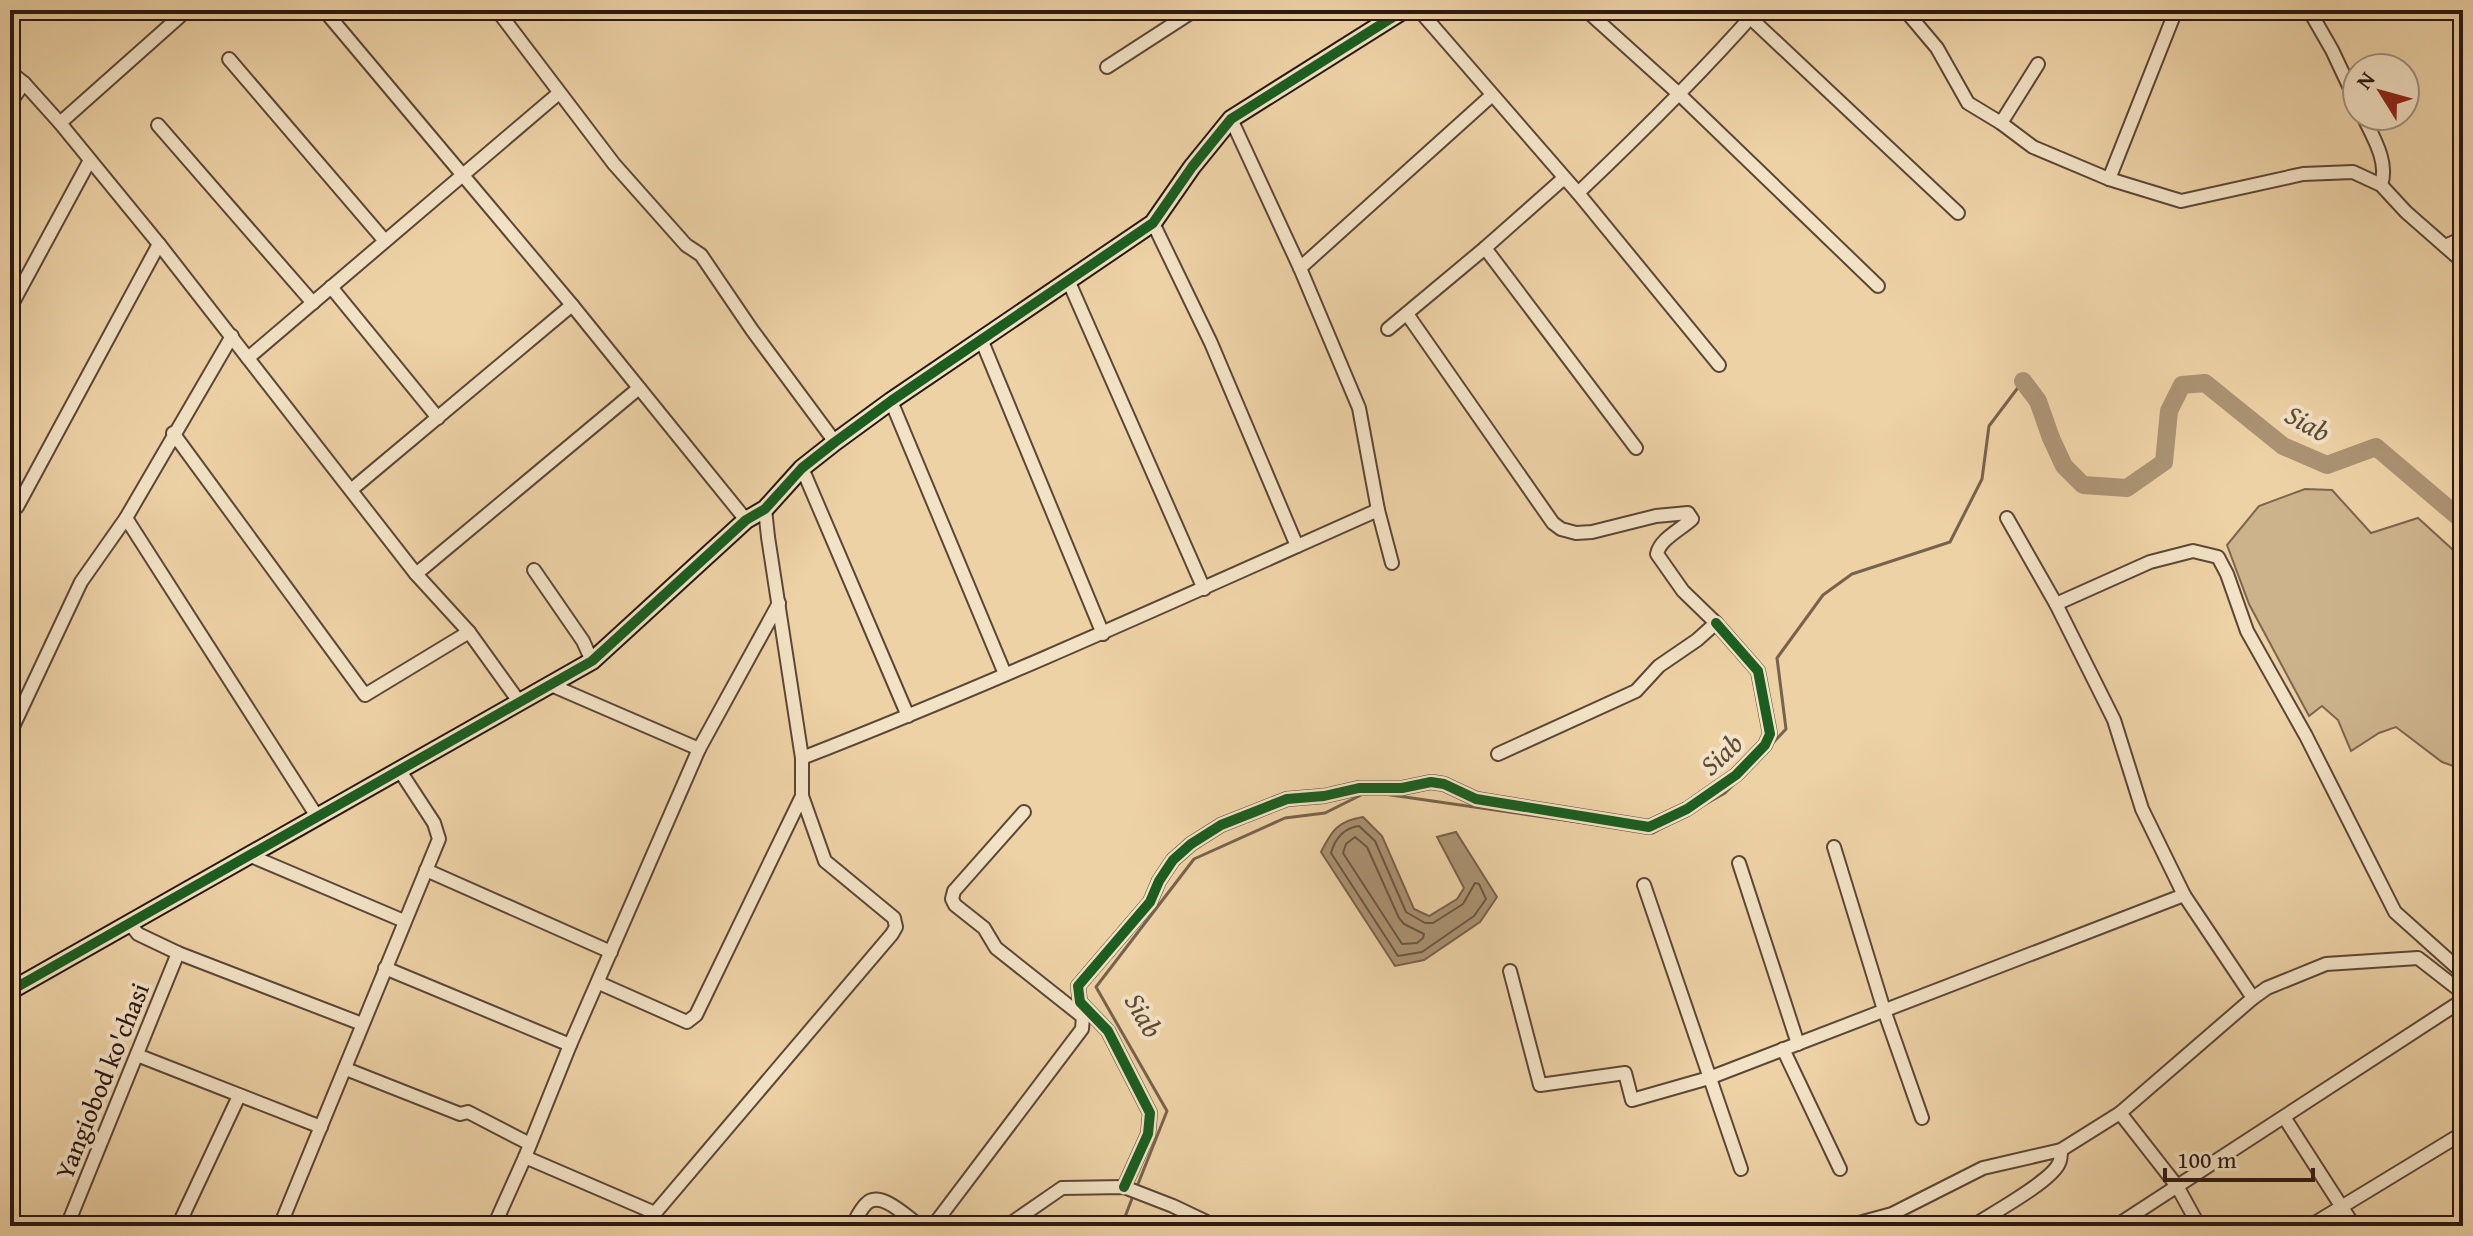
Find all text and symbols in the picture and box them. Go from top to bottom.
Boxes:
north arrow [2341,52,2421,132]
text: N [2348,64,2382,95]
water label: Siab [2278,393,2338,452]
water label: Siab [1690,723,1751,784]
street label: Yangiobod ko'chasi [44,977,159,1185]
water label: Siab [1115,985,1174,1045]
scale bar [2165,1132,2313,1182]
text: 100 m [2177,1142,2237,1177]

